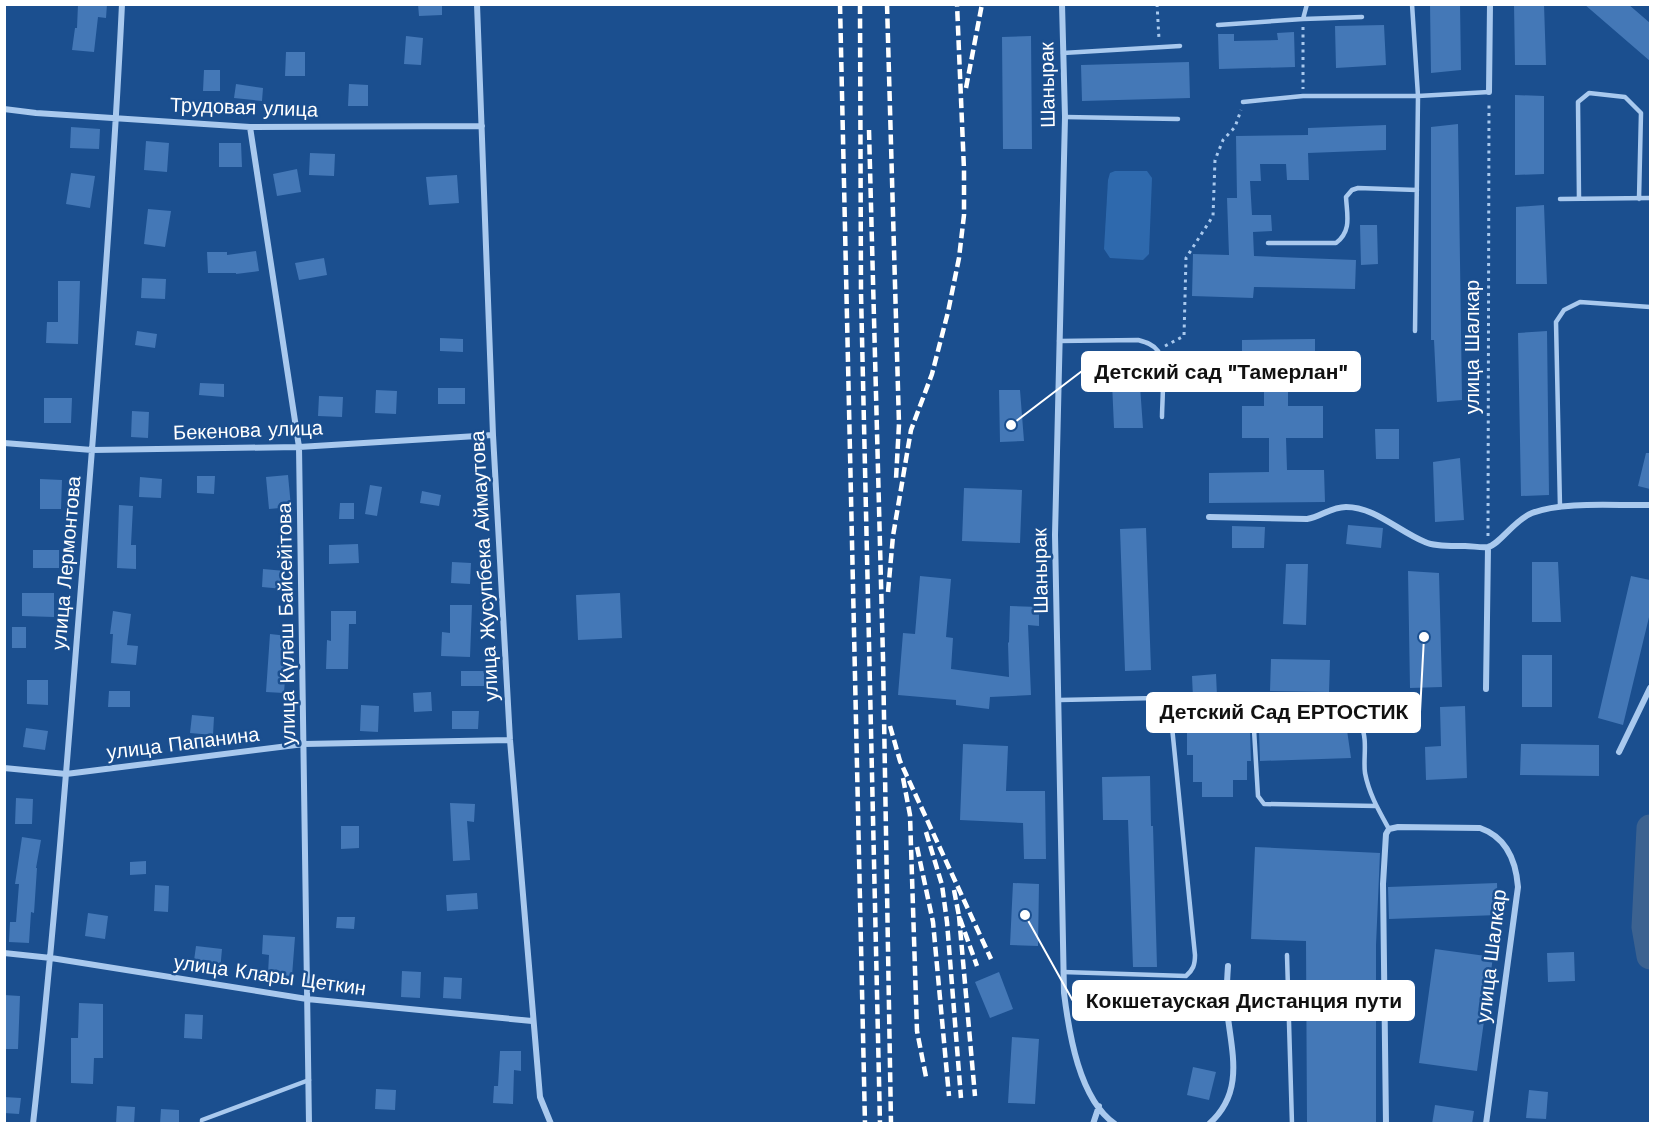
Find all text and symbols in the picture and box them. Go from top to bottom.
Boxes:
street label: Шанырак [1034,42,1060,128]
street label: Трудовая улица [169,92,319,122]
street label: улица Шалкар [1460,280,1484,414]
callout: Детский сад "Тамерлан" [1082,352,1360,391]
text: Детский сад "Тамерлан" [1094,359,1348,384]
street label: Бекенова улица [173,415,324,445]
street label: улица Жусупбека Аймаутова [465,429,503,702]
street label: улица Лермонтова [46,474,86,651]
street label: улица Күләш Байсейітова [272,502,300,746]
street label: Шанырак [1027,528,1053,614]
callout: Детский Сад ЕРТОСТИК [1147,693,1420,732]
text: Детский Сад ЕРТОСТИК [1160,699,1409,724]
street label: улица Папанина [105,722,262,764]
street label: улица Шалкар [1471,888,1511,1024]
street label: улица Клары Цеткин [172,950,368,1000]
callout: Кокшетауская Дистанция пути [1073,981,1414,1020]
text: Кокшетауская Дистанция пути [1086,988,1402,1013]

